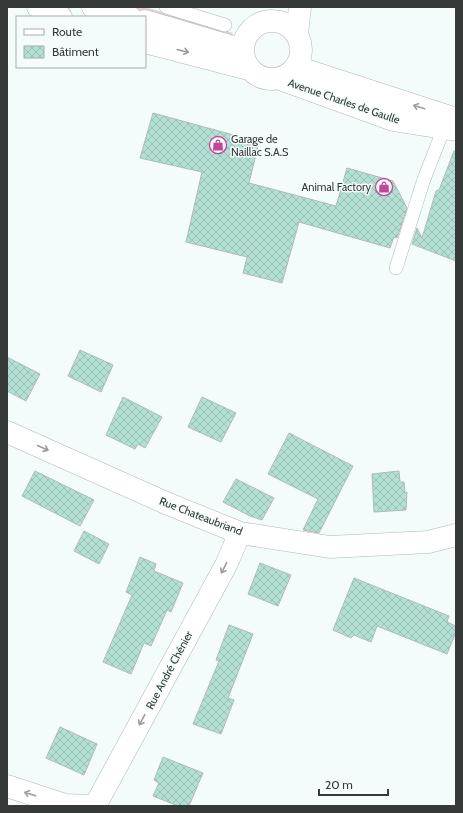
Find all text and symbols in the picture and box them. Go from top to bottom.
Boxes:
legend [16,16,146,68]
text: Route [52,24,82,39]
text: Bâtiment [52,44,99,59]
one-way arrow [176,48,189,55]
street label: Avenue Charles de Gaulle [286,75,402,127]
one-way arrow [413,103,426,110]
place label: Garage de Naillac S.A.S [231,132,289,159]
shop icon: Garage de Naillac S.A.S [208,135,228,155]
shop icon: Animal Factory [374,177,394,197]
place label: Animal Factory [302,180,371,194]
one-way arrow [36,445,48,452]
street label: Rue Chateaubriand [157,494,245,538]
one-way arrow [220,562,228,574]
street label: Rue André Chénier [142,628,196,712]
one-way arrow [138,713,146,725]
scale bar [319,771,388,797]
text: 20 m [325,777,353,792]
one-way arrow [24,790,37,797]

